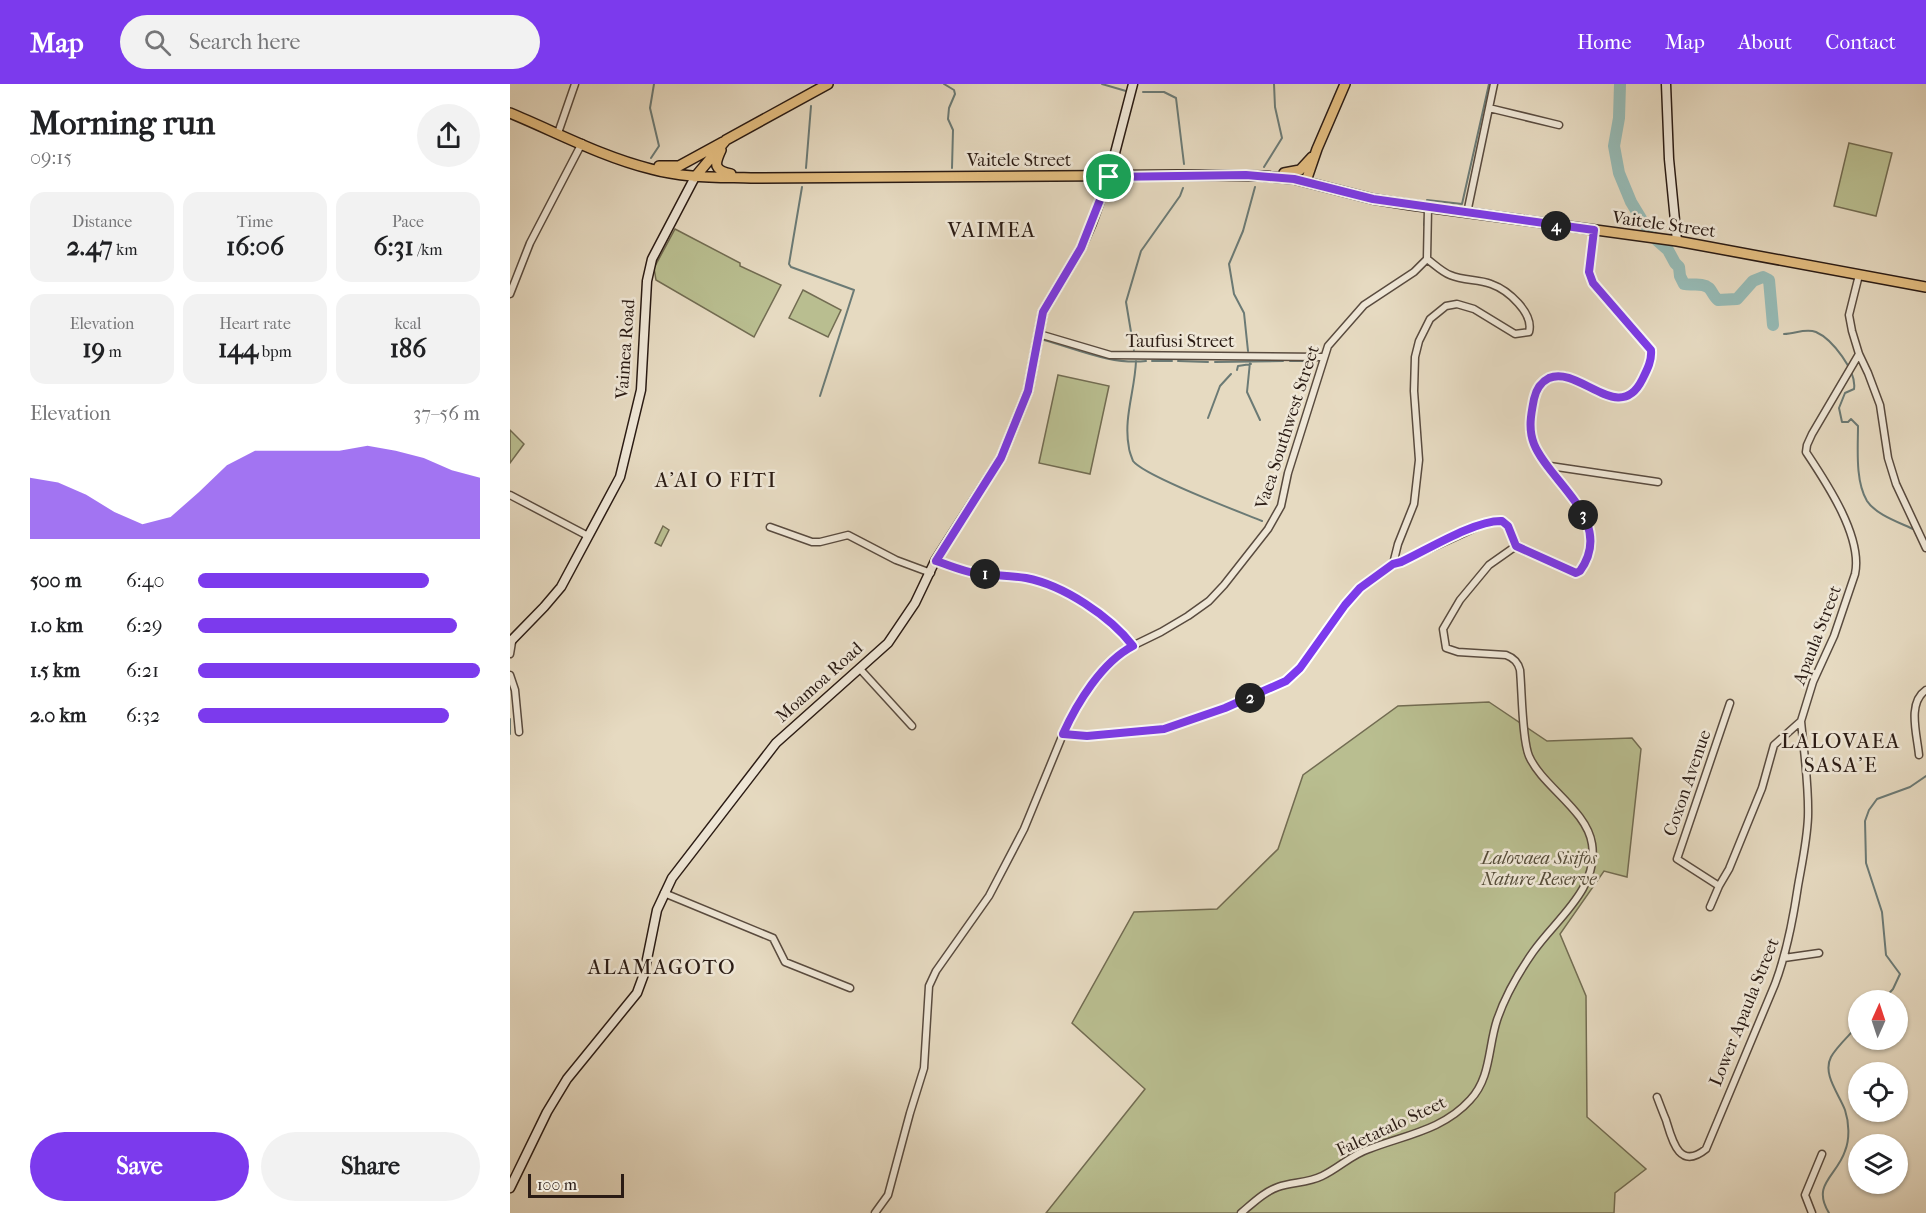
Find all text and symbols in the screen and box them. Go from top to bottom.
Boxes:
search box [120,15,540,69]
text: Map [30,26,84,59]
icon: search [141,26,174,59]
text: Search here [189,29,300,55]
text: Home [1577,30,1632,54]
text: Map [1665,30,1705,54]
text: About [1738,30,1792,54]
text: Contact [1825,30,1896,54]
text: Morning run [30,104,215,143]
button: share [417,104,480,167]
text: 09:15 [30,146,72,169]
street label: Vaitele Street [966,150,1072,171]
pin [1083,151,1134,202]
icon: arrive [1092,160,1125,193]
street label: Vaitele Street [1610,207,1718,242]
pin: 4 [1541,211,1571,241]
text: Distance [72,212,132,231]
text: Time [237,212,273,231]
text: Pace [392,212,424,231]
text: 4 [1551,216,1561,235]
district label: VAIMEA [947,218,1036,242]
text: 2.47 [66,231,113,262]
text: 16:06 [226,231,284,262]
text: 6:31 [373,231,414,262]
text: km [113,240,138,259]
text: /km [414,240,443,259]
street label: Vaimea Road [611,298,639,401]
text: Elevation [70,314,134,333]
text: Heart rate [219,314,291,333]
text: kcal [395,314,421,333]
street label: Taufusi Street [1126,331,1235,352]
text: 19 [82,333,105,364]
text: 144 [218,333,258,364]
text: 186 [390,333,426,364]
text: m [105,342,122,361]
text: bpm [258,342,292,361]
street label: Vaea Southwest Street [1251,342,1324,513]
text: Elevation [30,402,111,425]
text: 37–56 m [413,402,480,425]
district label: A'AI O FITI [654,468,777,492]
pin: 3 [1568,500,1598,530]
text: 3 [1580,505,1586,524]
pin: 1 [970,559,1000,589]
text: 1 [982,564,988,583]
text: 500 m [30,569,82,592]
text: 6:40 [126,569,165,592]
street label: Apaula Street [1789,582,1846,689]
text: 1.0 km [30,614,83,637]
text: 6:29 [126,614,162,637]
street label: Moamoa Road [771,638,867,727]
text: 1.5 km [30,659,80,682]
text: 6:21 [126,659,159,682]
pin: 2 [1235,683,1265,713]
text: 2 [1246,688,1254,707]
text: 2.0 km [30,704,86,727]
text: 6:32 [126,704,160,727]
street label: Coxon Avenue [1659,727,1716,839]
district label: LALOVAEA SASA'E [1781,729,1901,777]
park label: Lalovaea Sisifos Nature Reserve [1479,848,1597,890]
street label: Lower Apaula Street [1705,935,1784,1089]
district label: ALAMAGOTO [587,955,736,979]
north arrow [1848,990,1908,1050]
map controls [1848,990,1908,1194]
button: locate [1848,1062,1908,1122]
street label: Faletatalo Steet [1333,1092,1450,1161]
button: Save [30,1132,249,1201]
button: Share [261,1132,480,1201]
button: layers [1848,1134,1908,1194]
scale bar [528,1171,624,1198]
text: 100 m [537,1175,577,1194]

